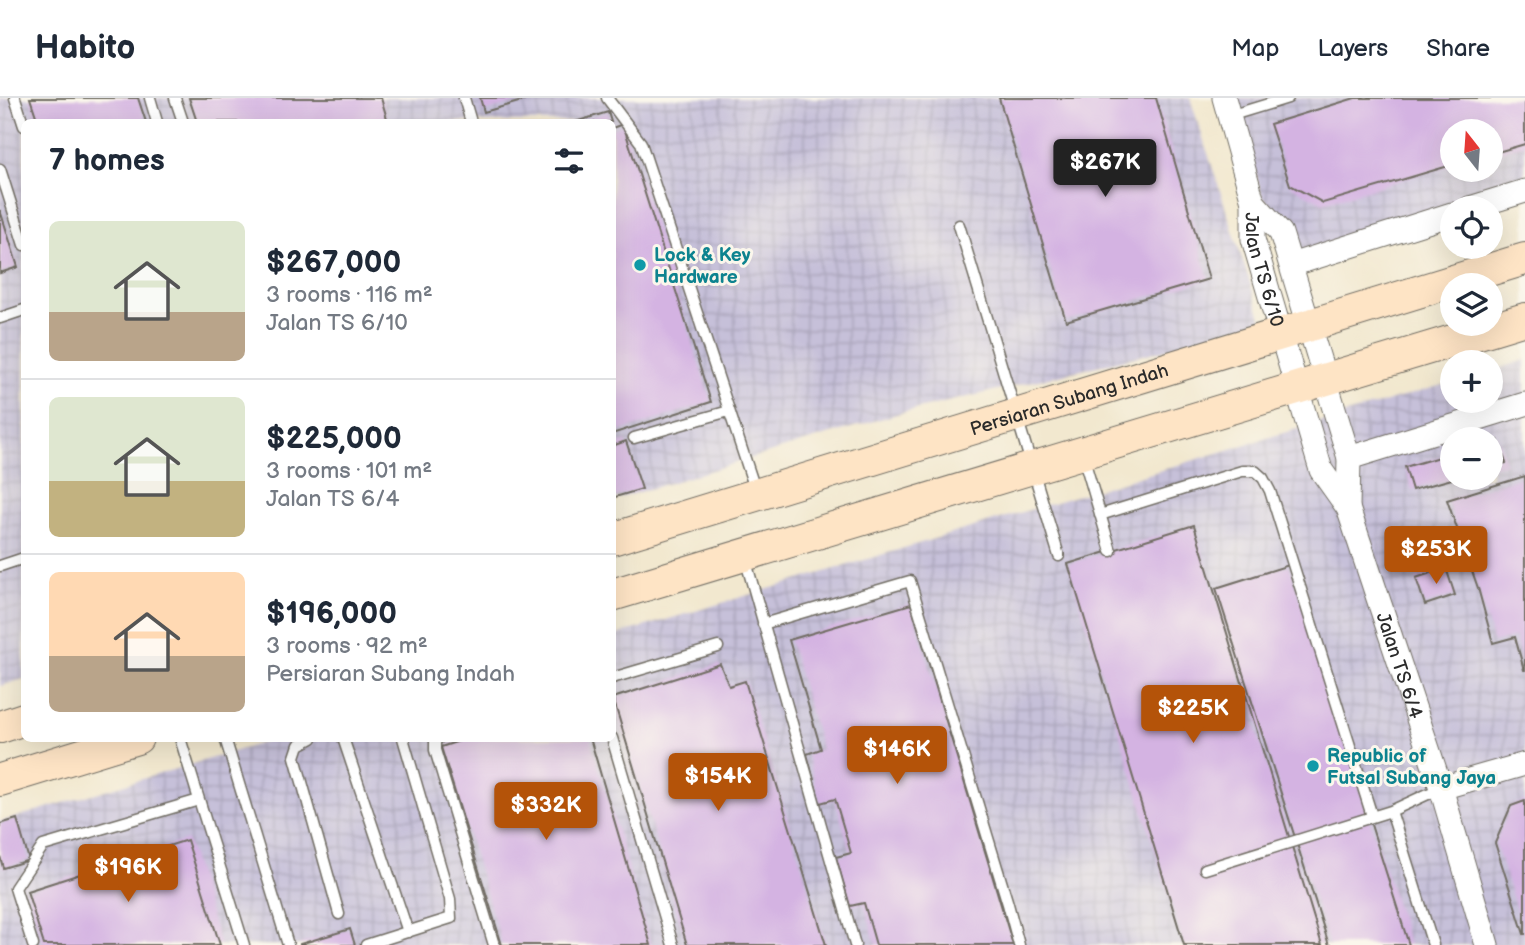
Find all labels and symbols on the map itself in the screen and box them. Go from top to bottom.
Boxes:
north arrow [1440,119,1503,182]
pin: $267K [1056,140,1154,199]
street label: Jalan TS 6/10 [1240,212,1288,330]
place label: Lock & Key Hardware [654,244,751,289]
marker: Lock & Key Hardware [632,257,648,273]
street label: Persiaran Subang Indah [968,359,1171,441]
pin: $253K [1387,526,1485,586]
street label: Jalan TS 6/4 [1370,610,1427,722]
pin: $225K [1144,686,1242,745]
pin: $146K [848,726,946,786]
place label: Republic of Futsal Subang Jaya [1327,745,1496,790]
pin: $154K [669,754,767,813]
marker: Republic of Futsal Subang Jaya [1305,758,1321,774]
pin: $332K [497,782,595,842]
pin: $196K [79,844,177,904]

